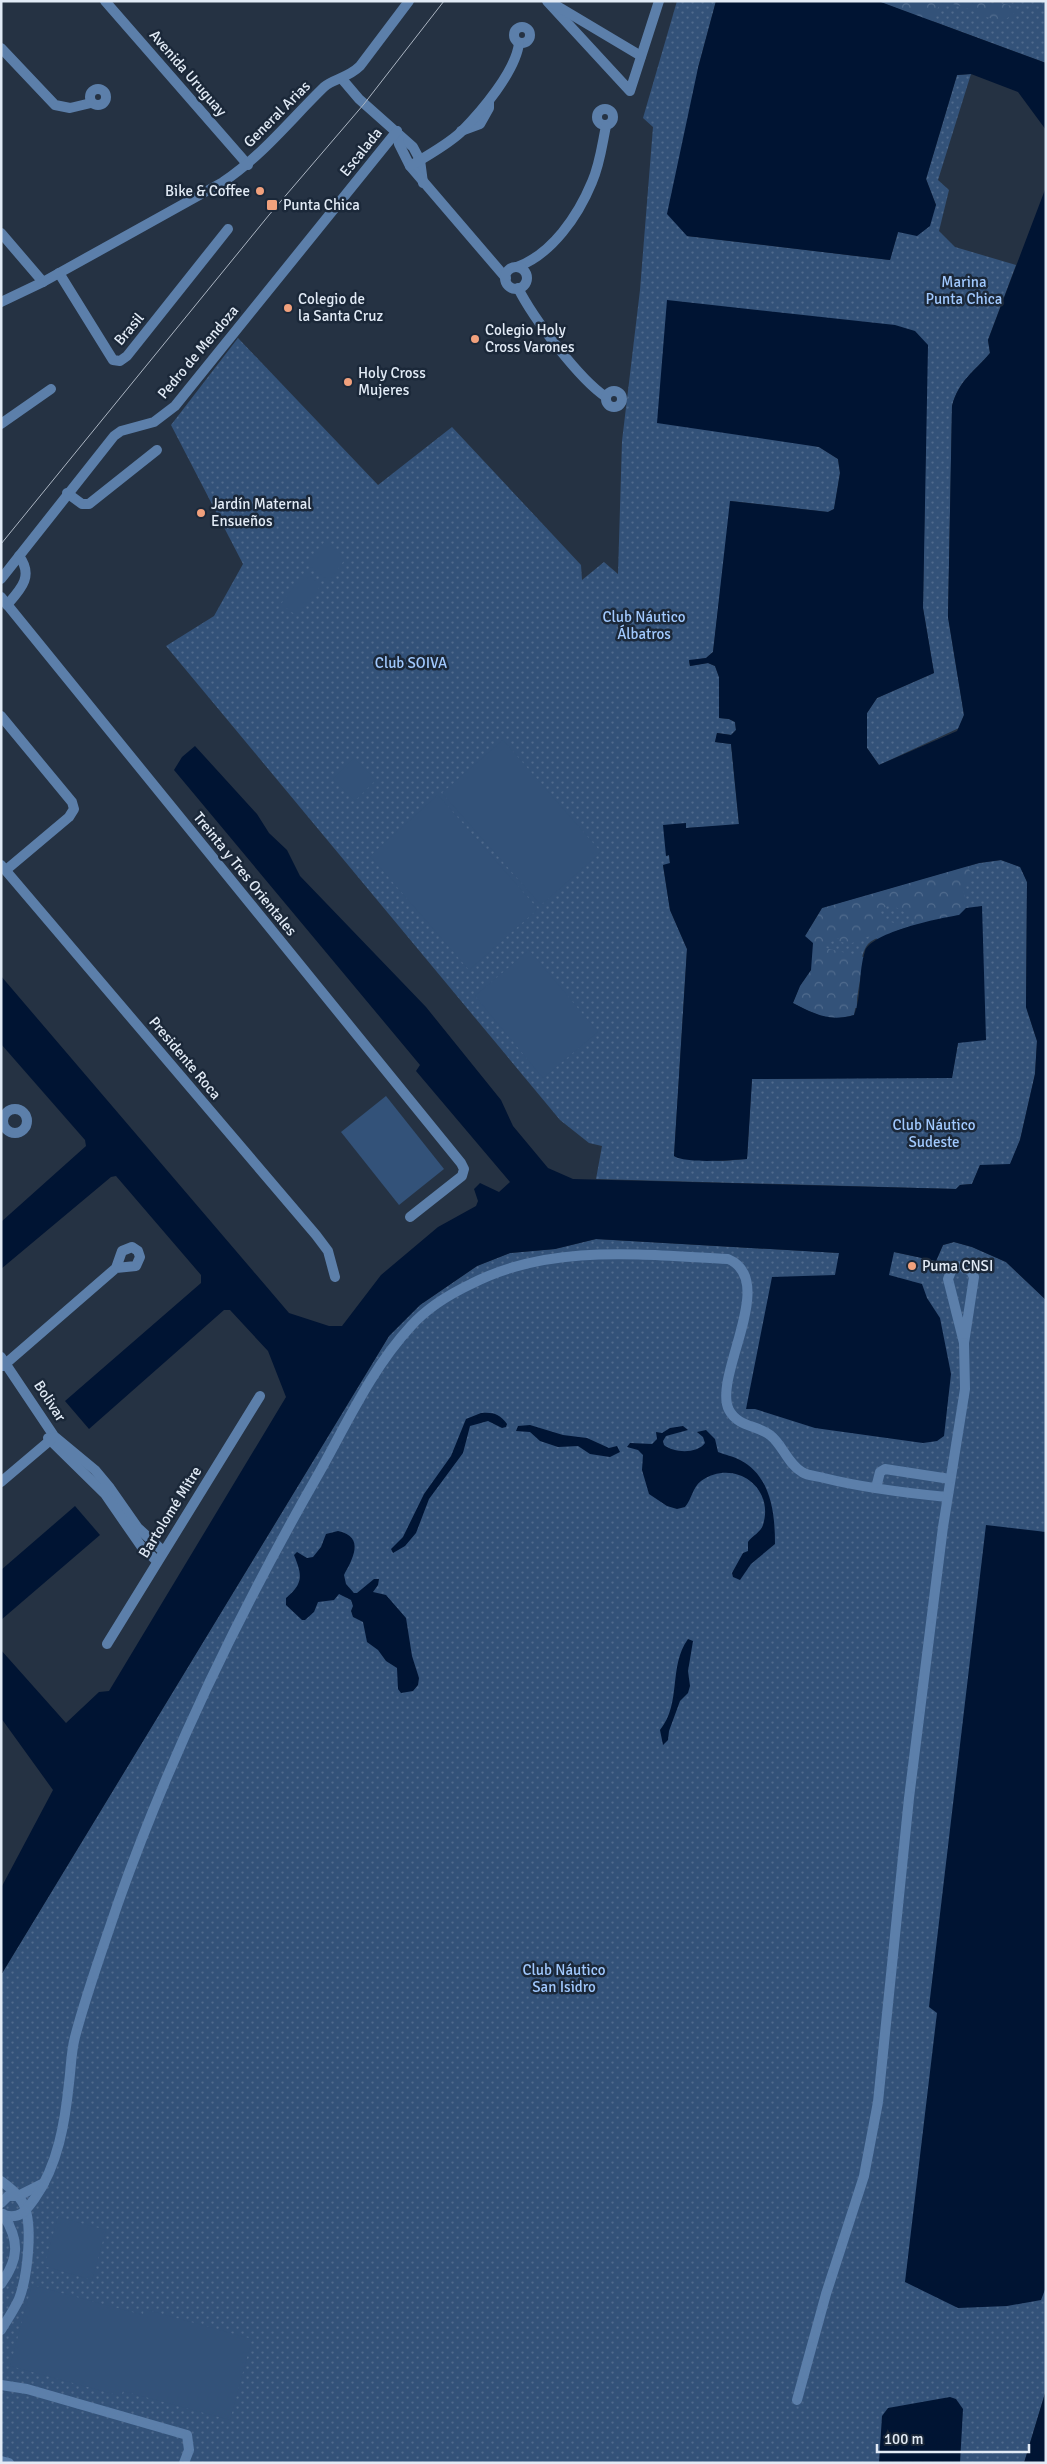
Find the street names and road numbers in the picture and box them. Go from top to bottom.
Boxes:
street label: Avenida Uruguay [146,26,230,120]
street label: General Arias [240,77,314,151]
street label: Escalada [336,124,386,180]
street label: Pedro de Mendoza [154,302,242,402]
street label: Brasil [110,309,148,349]
street label: Treinta y Tres Orientales [190,809,301,940]
street label: Presidente Roca [145,1013,225,1103]
street label: Bolivar [30,1377,70,1425]
street label: Bartolomé Mitre [135,1463,205,1561]

